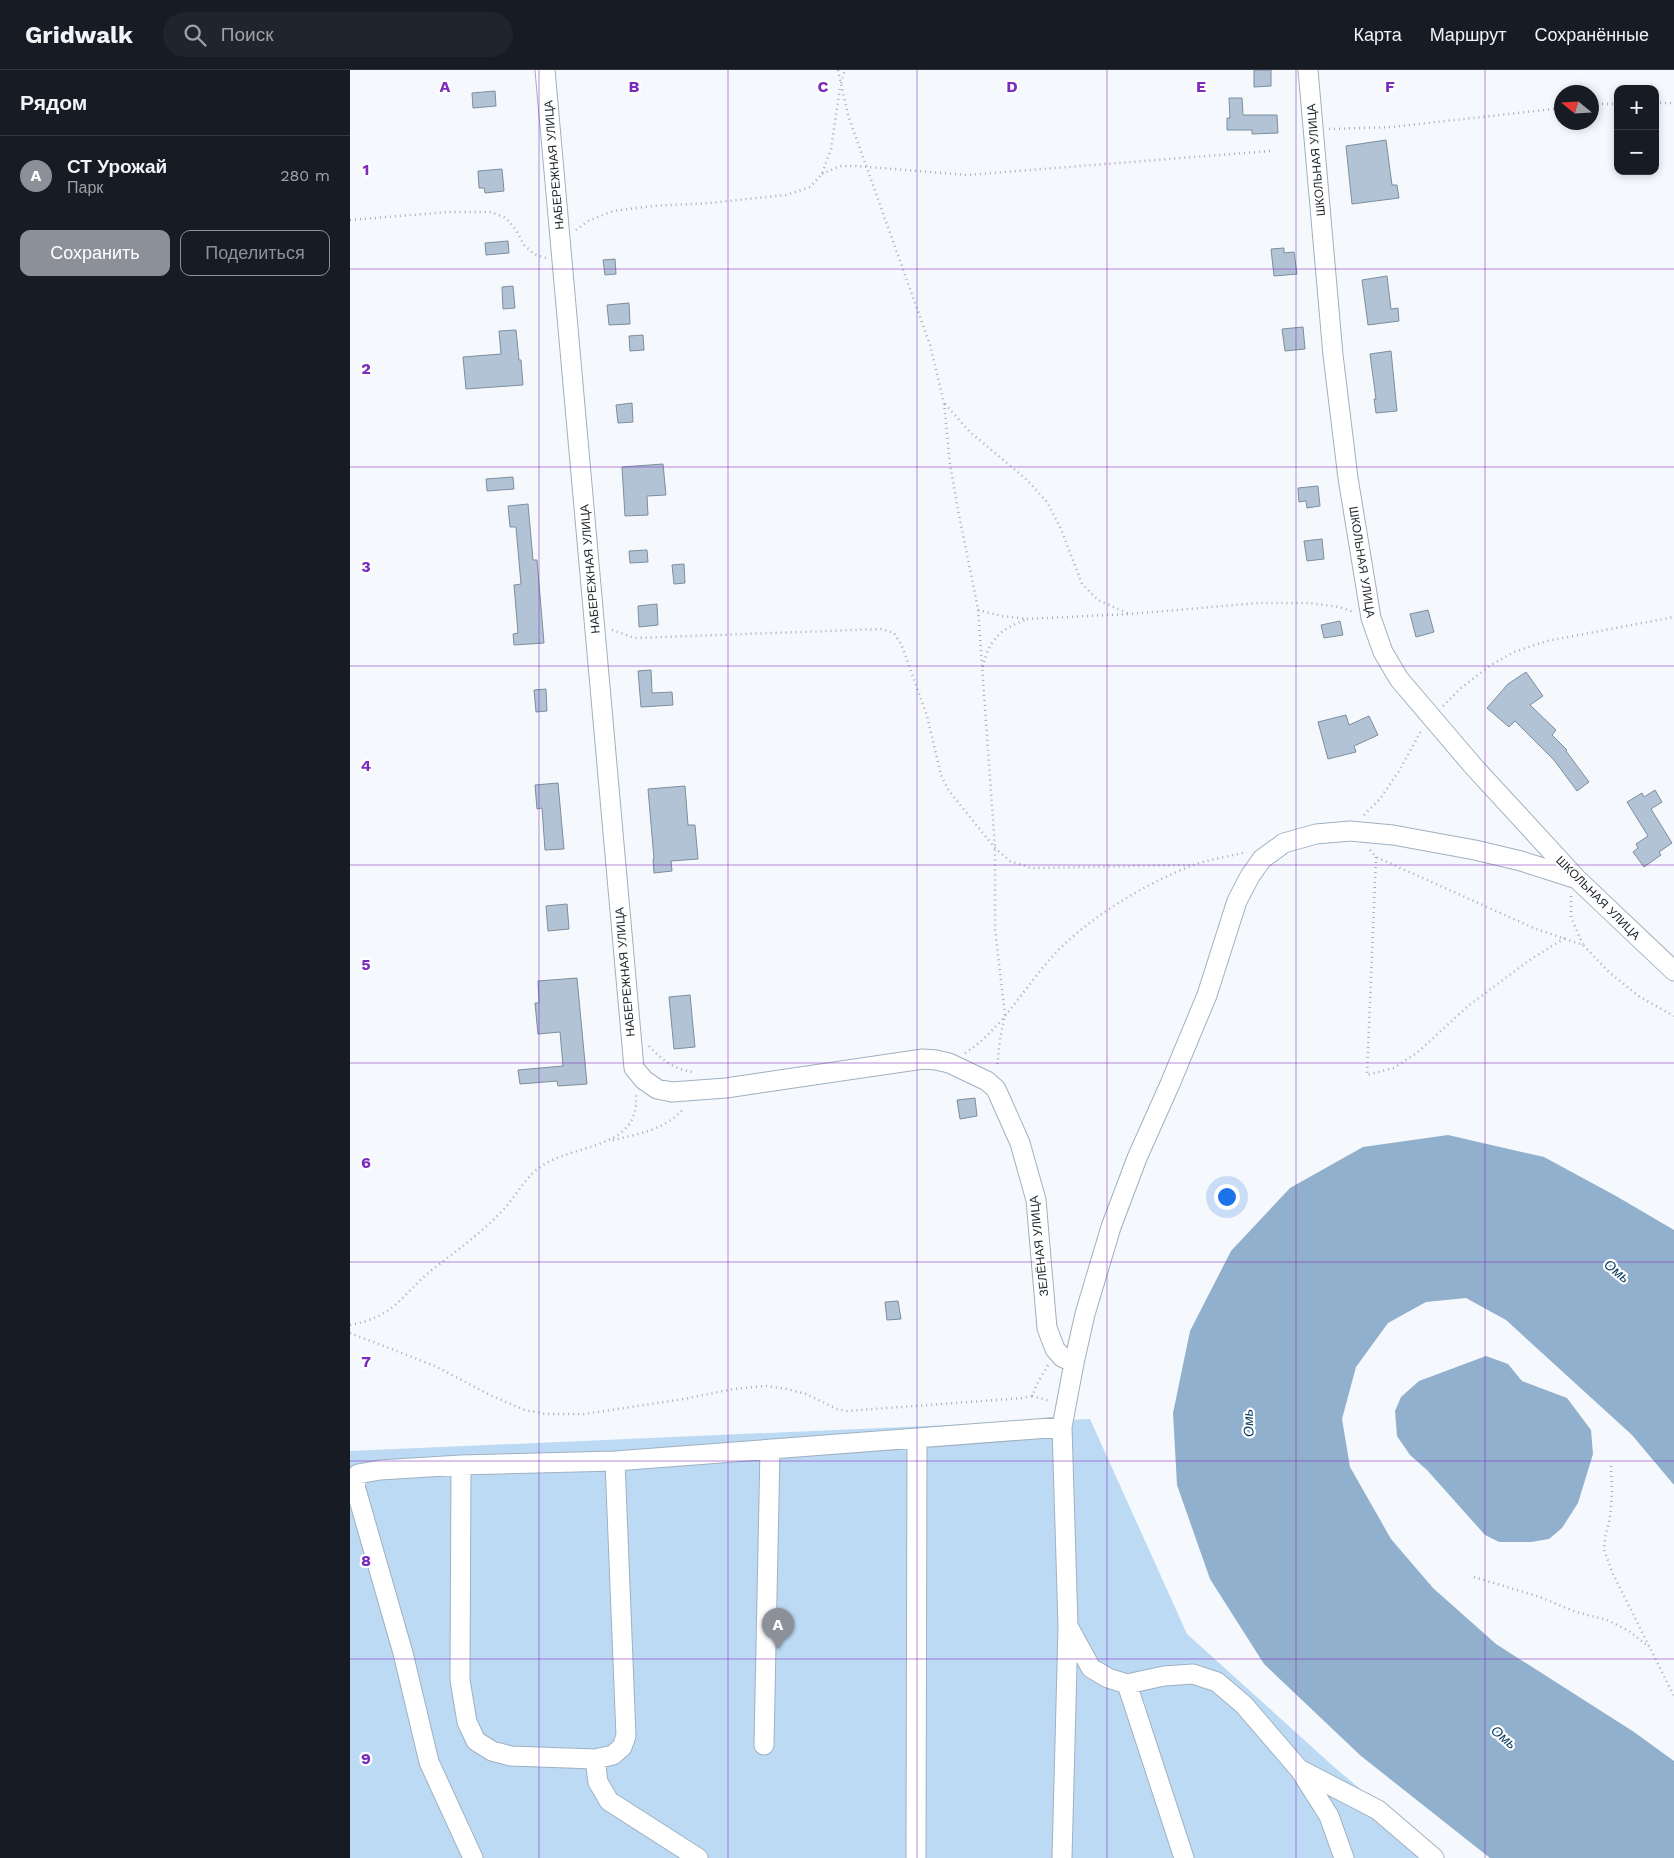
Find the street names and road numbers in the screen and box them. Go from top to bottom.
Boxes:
street label: НАБЕРЕЖНАЯ УЛИЦА [541,100,567,230]
street label: ШКОЛЬНАЯ УЛИЦА [1304,103,1328,217]
street label: НАБЕРЕЖНАЯ УЛИЦА [577,504,603,634]
street label: ШКОЛЬНАЯ УЛИЦА [1346,505,1378,619]
street label: ШКОЛЬНАЯ УЛИЦА [1553,853,1643,943]
street label: НАБЕРЕЖНАЯ УЛИЦА [612,907,638,1037]
street label: ЗЕЛЁНАЯ УЛИЦА [1027,1195,1051,1297]

